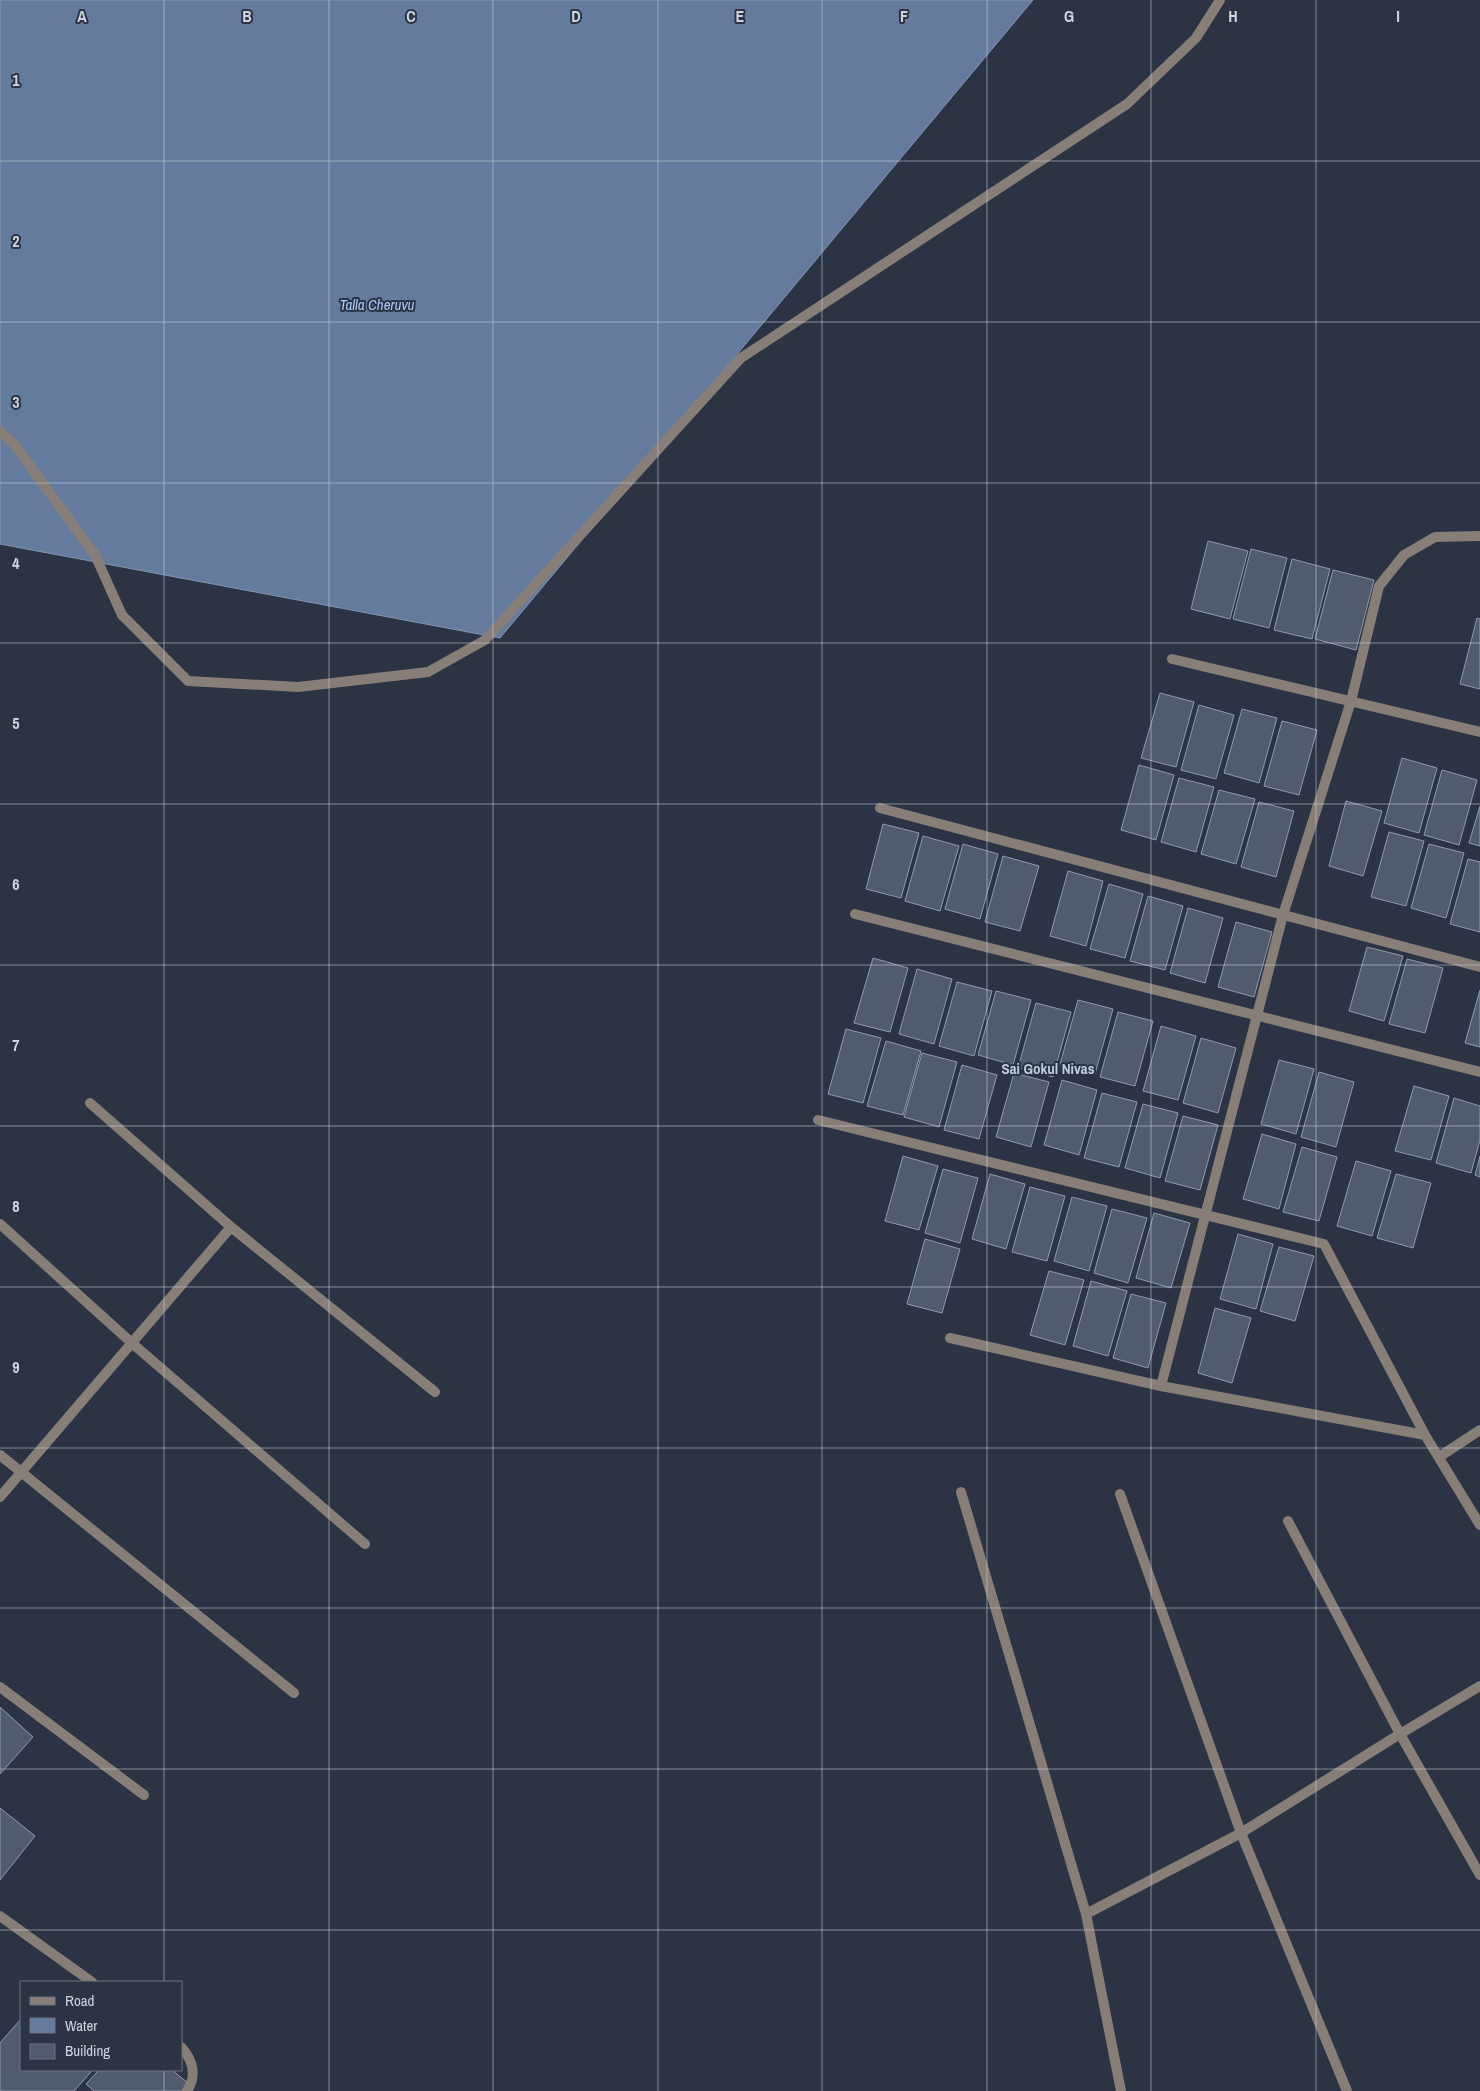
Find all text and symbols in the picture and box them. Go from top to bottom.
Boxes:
text: A [77,5,87,27]
text: B [242,5,252,27]
text: C [406,5,416,27]
text: D [571,5,581,27]
text: E [736,5,745,27]
text: F [900,5,908,27]
text: G [1064,5,1074,27]
text: H [1228,5,1238,27]
text: I [1396,5,1400,27]
text: 1 [12,69,20,91]
text: 2 [12,230,20,252]
water label: Talla Cheruvu [340,294,415,315]
text: 3 [12,391,20,413]
text: 4 [12,552,20,574]
text: 5 [12,712,20,734]
text: 6 [12,873,20,895]
text: 7 [12,1034,20,1056]
district label: Sai Gokul Nivas [1002,1058,1095,1079]
text: 8 [12,1195,20,1217]
text: 9 [12,1356,20,1378]
legend [20,1981,182,2071]
text: Road [65,1990,94,2011]
text: Water [65,2015,97,2036]
text: Building [65,2040,110,2061]

